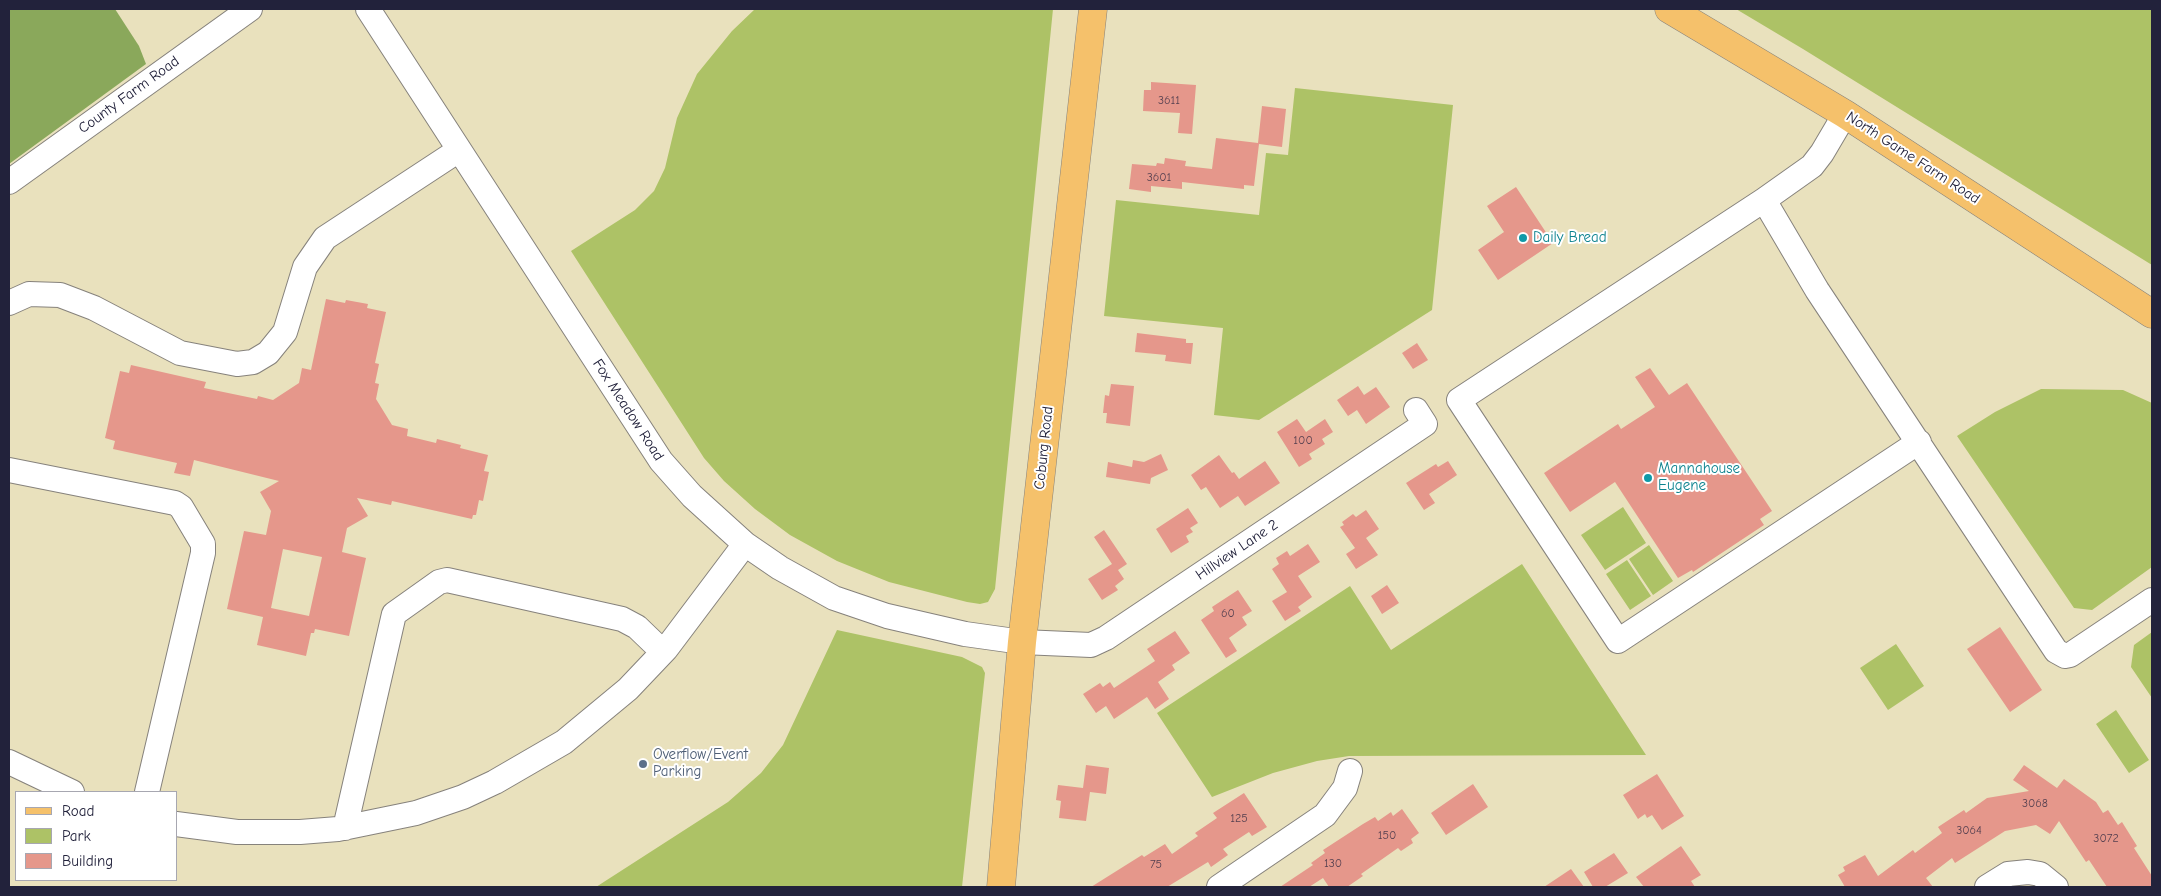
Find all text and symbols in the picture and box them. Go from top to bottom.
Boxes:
street label: County Farm Road [75,52,183,138]
house number: 3611 [1158,94,1180,108]
street label: North Game Farm Road [1843,108,1983,208]
house number: 3601 [1147,171,1171,185]
place label: Daily Bread [1533,229,1607,247]
marker: Daily Bread [1517,232,1529,244]
street label: Fox Meadow Road [588,356,668,464]
street label: Coburg Road [1031,405,1057,491]
house number: 100 [1293,434,1313,448]
place label: Mannahouse Eugene [1658,460,1740,495]
marker: Mannahouse Eugene [1642,472,1654,484]
street label: Hillview Lane 2 [1192,516,1282,584]
house number: 60 [1221,607,1235,621]
place label: Overflow/Event Parking [653,746,748,781]
marker: Overflow/Event Parking [637,758,649,770]
legend [15,791,178,881]
house number: 3068 [2022,797,2048,811]
text: Road [62,802,94,820]
house number: 125 [1230,812,1248,826]
house number: 3064 [1956,824,1982,838]
text: Park [62,827,91,845]
house number: 150 [1378,829,1396,843]
house number: 3072 [2093,832,2119,846]
text: Building [62,852,113,870]
house number: 130 [1324,857,1342,871]
house number: 75 [1150,858,1162,872]

